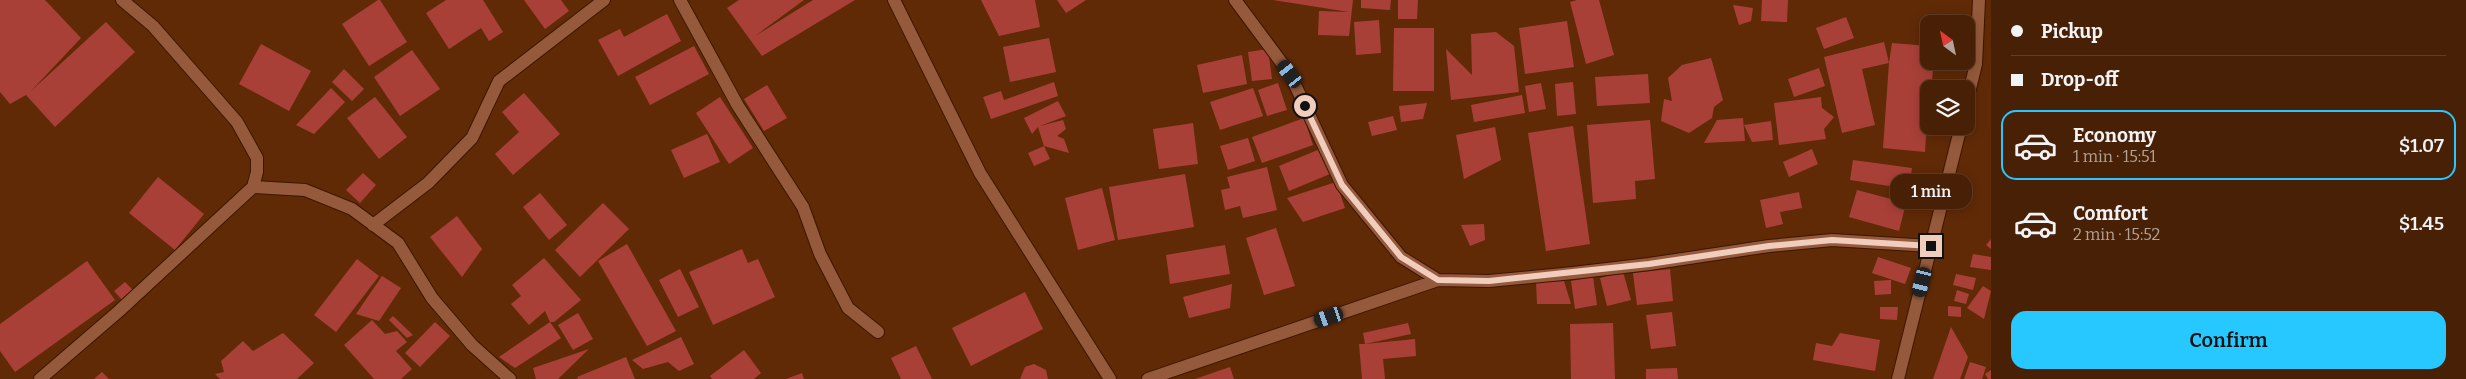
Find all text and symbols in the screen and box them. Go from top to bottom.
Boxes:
north arrow [1920,15,1975,70]
map controls [1920,15,1975,135]
text: Pickup [2041,20,2103,43]
car [1274,58,1305,90]
text: Drop-off [2041,68,2119,91]
button: layers [1920,80,1975,135]
route start [1294,95,1316,117]
icon: car [2013,123,2058,168]
text: Economy [2073,124,2156,147]
text: $1.07 [2399,134,2444,157]
text: 1 min · 15:51 [2073,147,2156,166]
callout: 1 min [1890,174,1972,208]
text: 1 min [1911,182,1951,201]
icon: car [2013,201,2058,246]
text: Comfort [2073,202,2148,225]
text: $1.45 [2399,212,2444,235]
text: 2 min · 15:52 [2073,225,2160,244]
route end [1920,235,1942,257]
car [1911,266,1932,298]
car [1312,305,1345,329]
button: Confirm [2011,311,2446,369]

